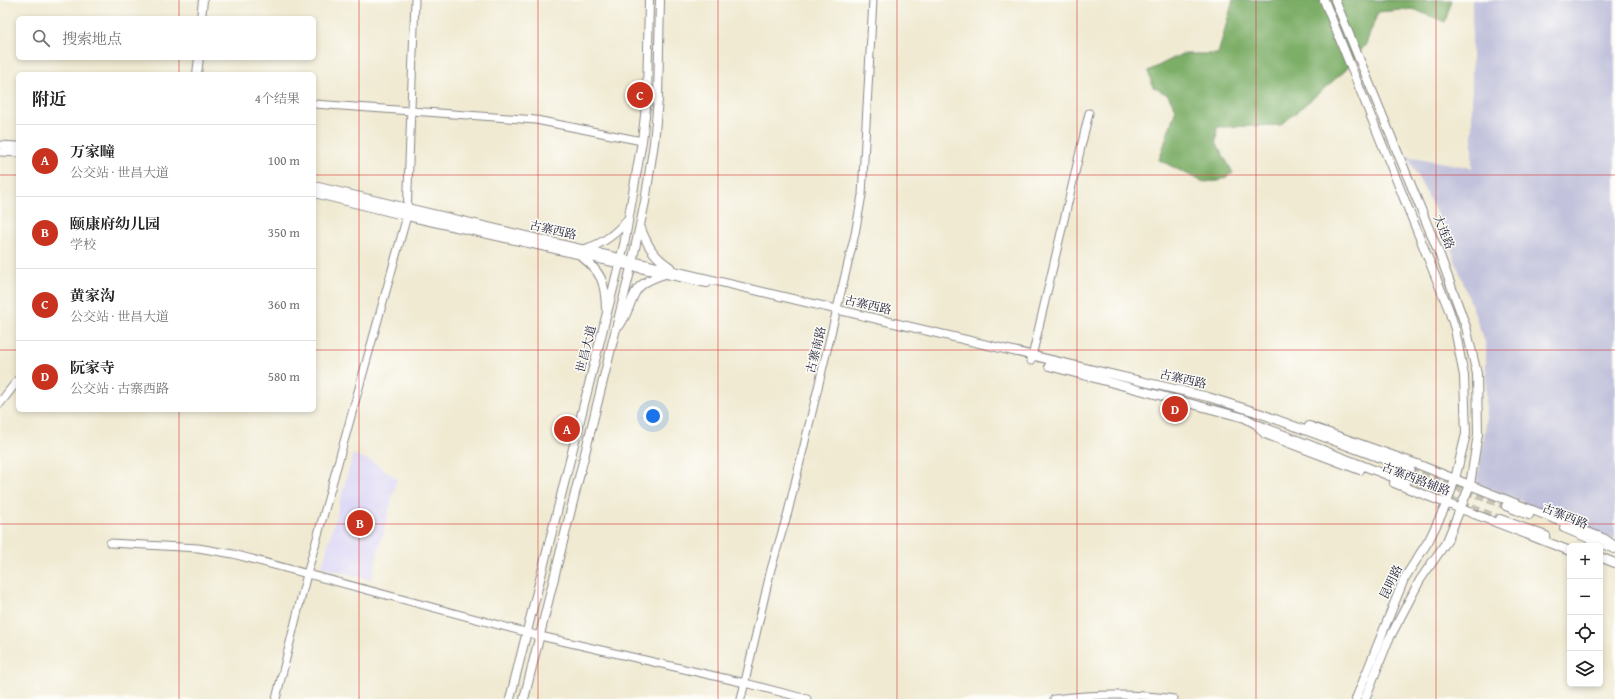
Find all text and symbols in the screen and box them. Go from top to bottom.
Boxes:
search box [16,16,316,60]
icon: search [30,27,52,49]
text: 搜索地点 [62,28,122,49]
pin: C [627,80,653,110]
text: 附近 [32,86,66,111]
text: 4个结果 [255,89,300,108]
text: 万家疃 [70,141,115,162]
text: A [41,151,49,170]
text: 100 m [268,151,300,170]
text: 公交站 · 世昌大道 [70,163,169,182]
street label: 大连路 [1430,212,1459,252]
text: 颐康府幼儿园 [70,213,160,234]
street label: 古寨西路 [528,216,578,243]
text: B [41,223,49,242]
text: 350 m [268,223,300,242]
text: 学校 [70,235,96,254]
text: 黄家沟 [70,285,115,306]
street label: 古寨西路 [843,291,893,318]
text: C [41,295,49,314]
text: 360 m [268,295,300,314]
text: 公交站 · 世昌大道 [70,307,169,326]
street label: 世昌大道 [571,324,600,374]
street label: 古寨南路 [801,325,830,375]
text: 阮家寺 [70,357,115,378]
street label: 古寨西路 [1158,365,1208,392]
text: D [41,367,49,386]
text: 580 m [268,367,300,386]
text: 公交站 · 古寨西路 [70,379,169,398]
pin: D [1162,394,1188,424]
your location [643,406,663,426]
pin: A [554,414,580,444]
street label: 古寨西路辅路 [1380,458,1453,499]
street label: 古寨西路 [1540,499,1591,532]
pin: B [347,508,373,538]
map controls [1567,543,1603,687]
button: + [1567,543,1603,579]
street label: 昆明路 [1375,562,1406,602]
button: − [1567,579,1603,615]
button: locate [1567,615,1603,651]
button: layers [1567,651,1603,687]

